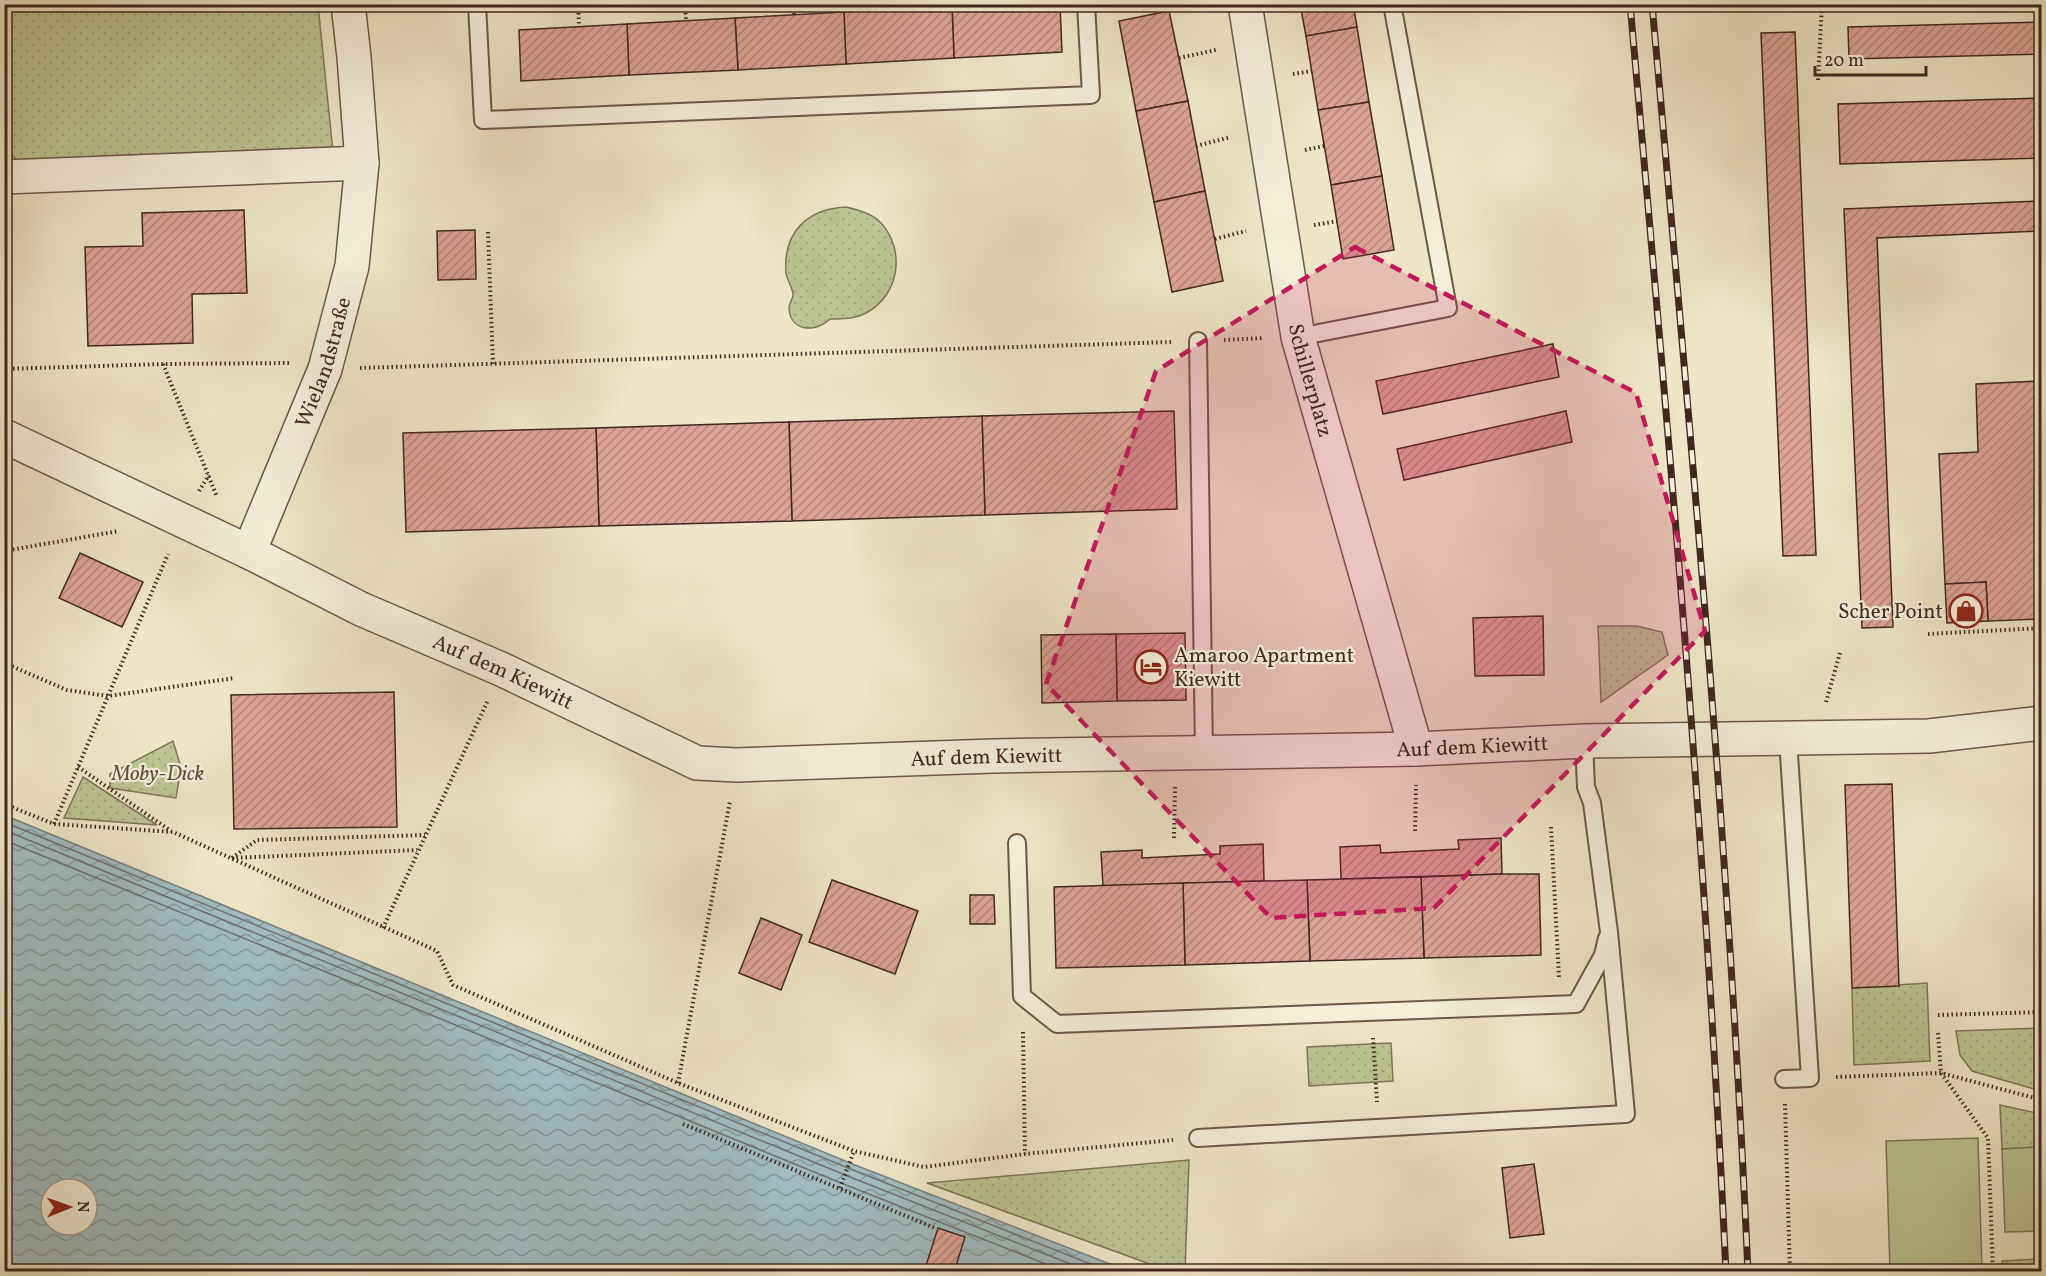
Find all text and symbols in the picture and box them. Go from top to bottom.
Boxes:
scale bar [1815,39,1926,77]
text: 20 m [1824,49,1864,74]
street label: Wielandstraße [289,294,359,433]
street label: Schillerplatz [1280,322,1339,441]
shop icon: Scher Point [1948,593,1984,629]
place label: Scher Point [1838,598,1943,627]
street label: Auf dem Kiewitt [428,628,578,718]
place label: Amaroo Apartment Kiewitt [1174,642,1354,695]
hotel icon: Amaroo Apartment Kiewitt [1133,649,1169,685]
street label: Auf dem Kiewitt [1396,730,1549,765]
street label: Auf dem Kiewitt [910,742,1063,775]
park label: Moby-Dick [111,760,204,789]
north arrow [39,1177,99,1237]
text: N [71,1201,93,1213]

